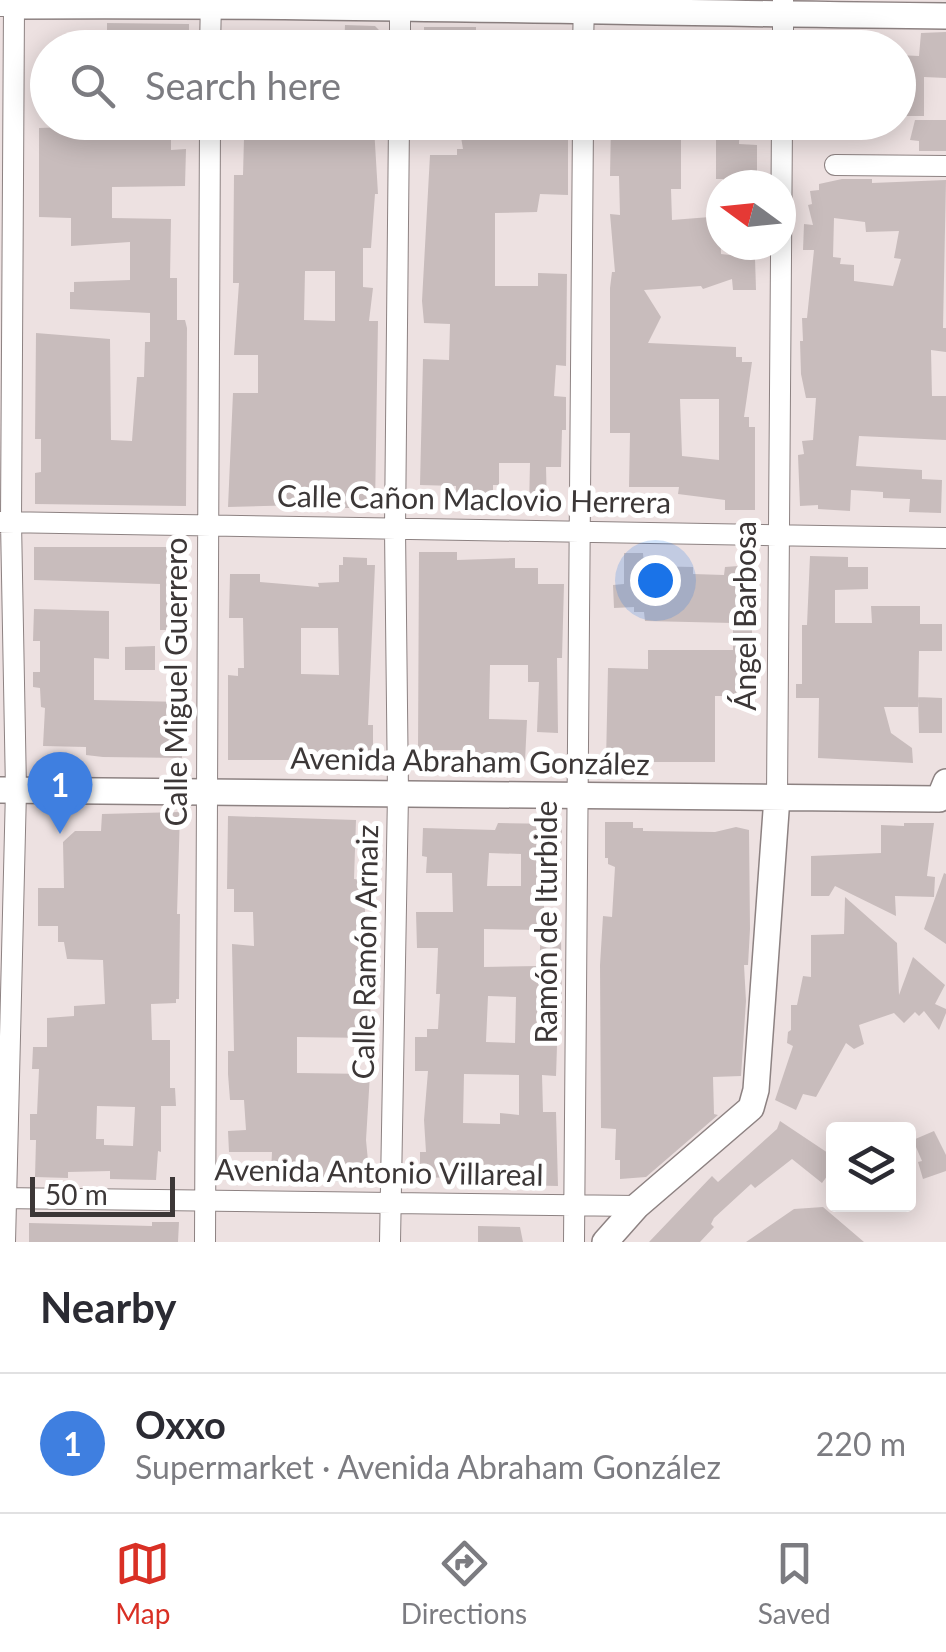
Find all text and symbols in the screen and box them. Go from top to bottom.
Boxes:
search box [30,30,916,140]
icon: search [65,58,120,113]
text: Search here [145,62,341,108]
north arrow [706,170,796,260]
street label: Calle Cañon Maclovio Herrera [277,477,672,519]
street label: Ángel Barbosa [726,521,762,711]
street label: Calle Miguel Guerrero [157,538,193,827]
your location [630,555,681,606]
street label: Avenida Abraham González [290,739,650,781]
pin: 1 [28,752,92,834]
street label: Ramón de Iturbide [527,801,563,1043]
street label: Calle Ramón Arnaiz [344,824,384,1080]
map controls [826,1122,916,1212]
button: layers [826,1122,916,1212]
street label: Avenida Antonio Villareal [214,1150,544,1192]
scale bar [30,1172,175,1216]
text: 50 m [45,1177,108,1211]
text: Nearby [40,1282,177,1332]
text: Oxxo [135,1401,226,1447]
text: 1 [63,1424,82,1463]
text: 220 m [816,1424,906,1463]
text: Supermarket · Avenida Abraham González [135,1447,721,1486]
tab: Map [115,1536,170,1630]
tab: Directions [401,1536,527,1630]
tab: Saved [758,1536,831,1630]

